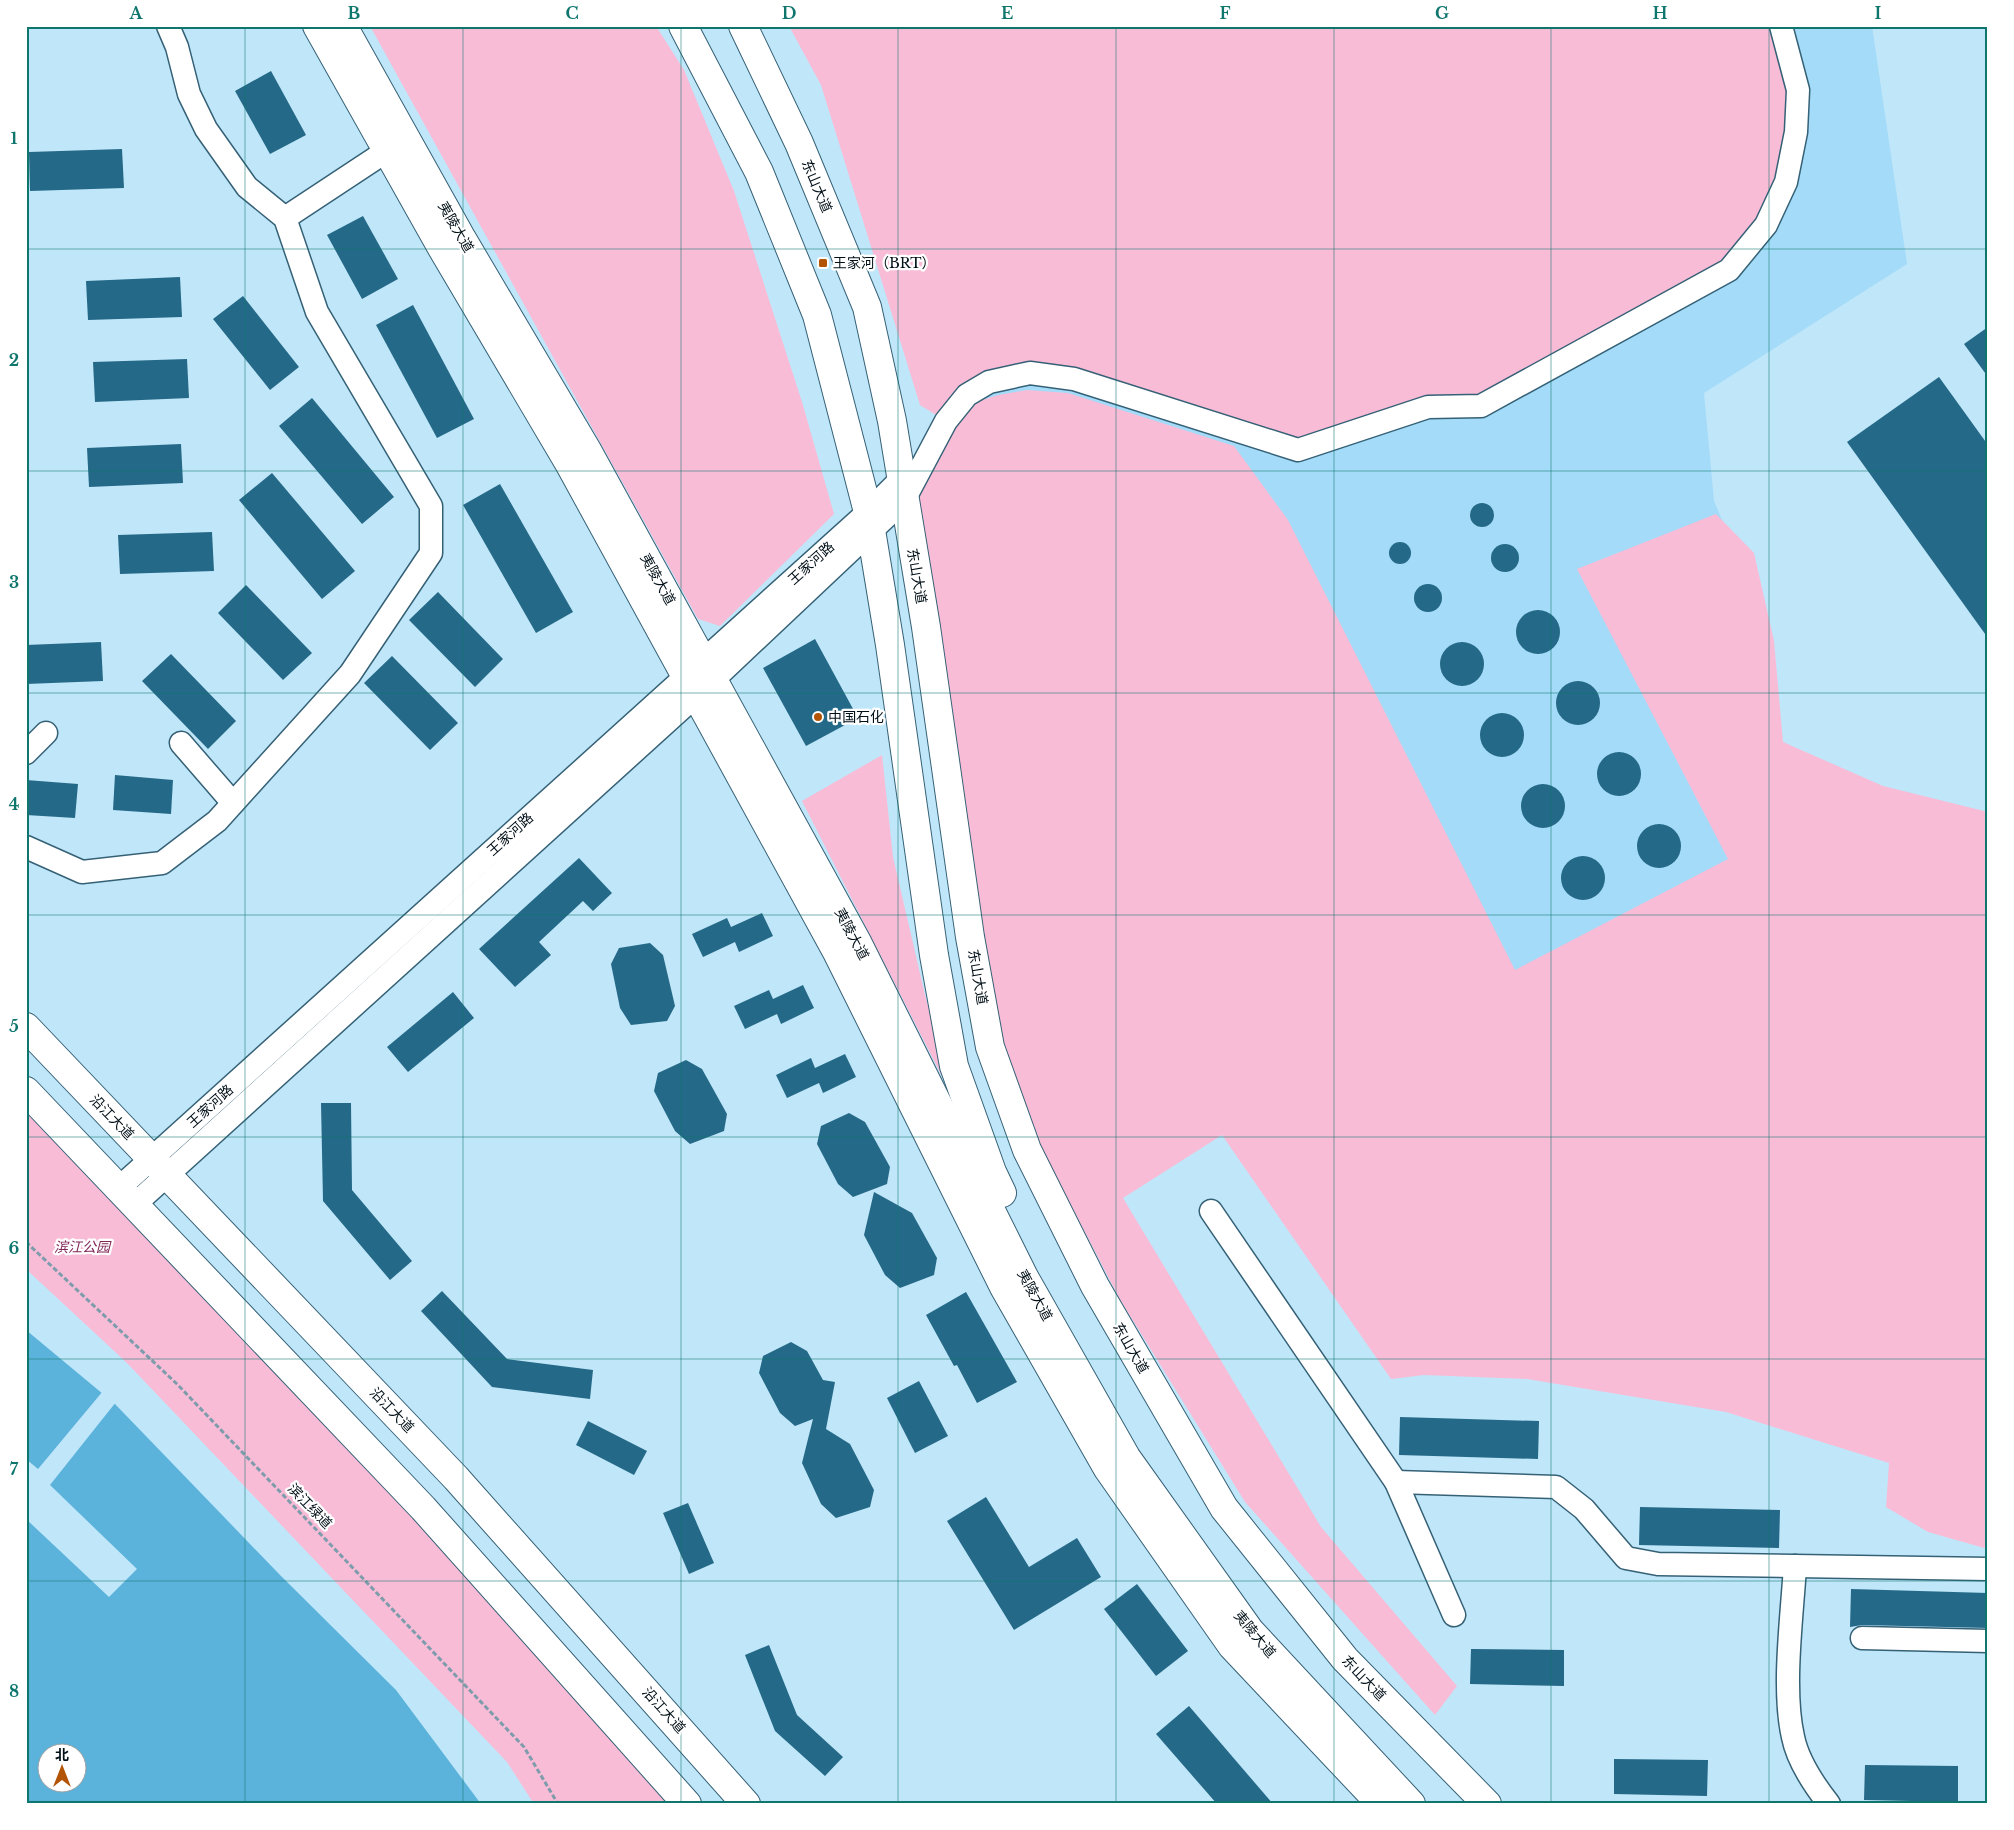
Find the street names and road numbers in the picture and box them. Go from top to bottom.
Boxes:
street label: 东山大道 [798,157,836,215]
street label: 夷陵大道 [434,198,478,256]
street label: 王家河路 [784,538,838,588]
street label: 东山大道 [903,547,931,605]
street label: 夷陵大道 [637,550,679,608]
street label: 王家河路 [483,809,537,859]
street label: 夷陵大道 [831,905,873,963]
street label: 东山大道 [964,948,992,1006]
street label: 王家河路 [183,1081,237,1131]
street label: 沿江大道 [86,1091,138,1143]
street label: 夷陵大道 [1014,1266,1056,1324]
street label: 东山大道 [1109,1319,1153,1377]
street label: 沿江大道 [366,1384,418,1436]
street label: 滨江绿道 [284,1480,336,1532]
street label: 夷陵大道 [1230,1607,1280,1661]
street label: 东山大道 [1338,1652,1390,1704]
street label: 沿江大道 [639,1683,689,1737]

